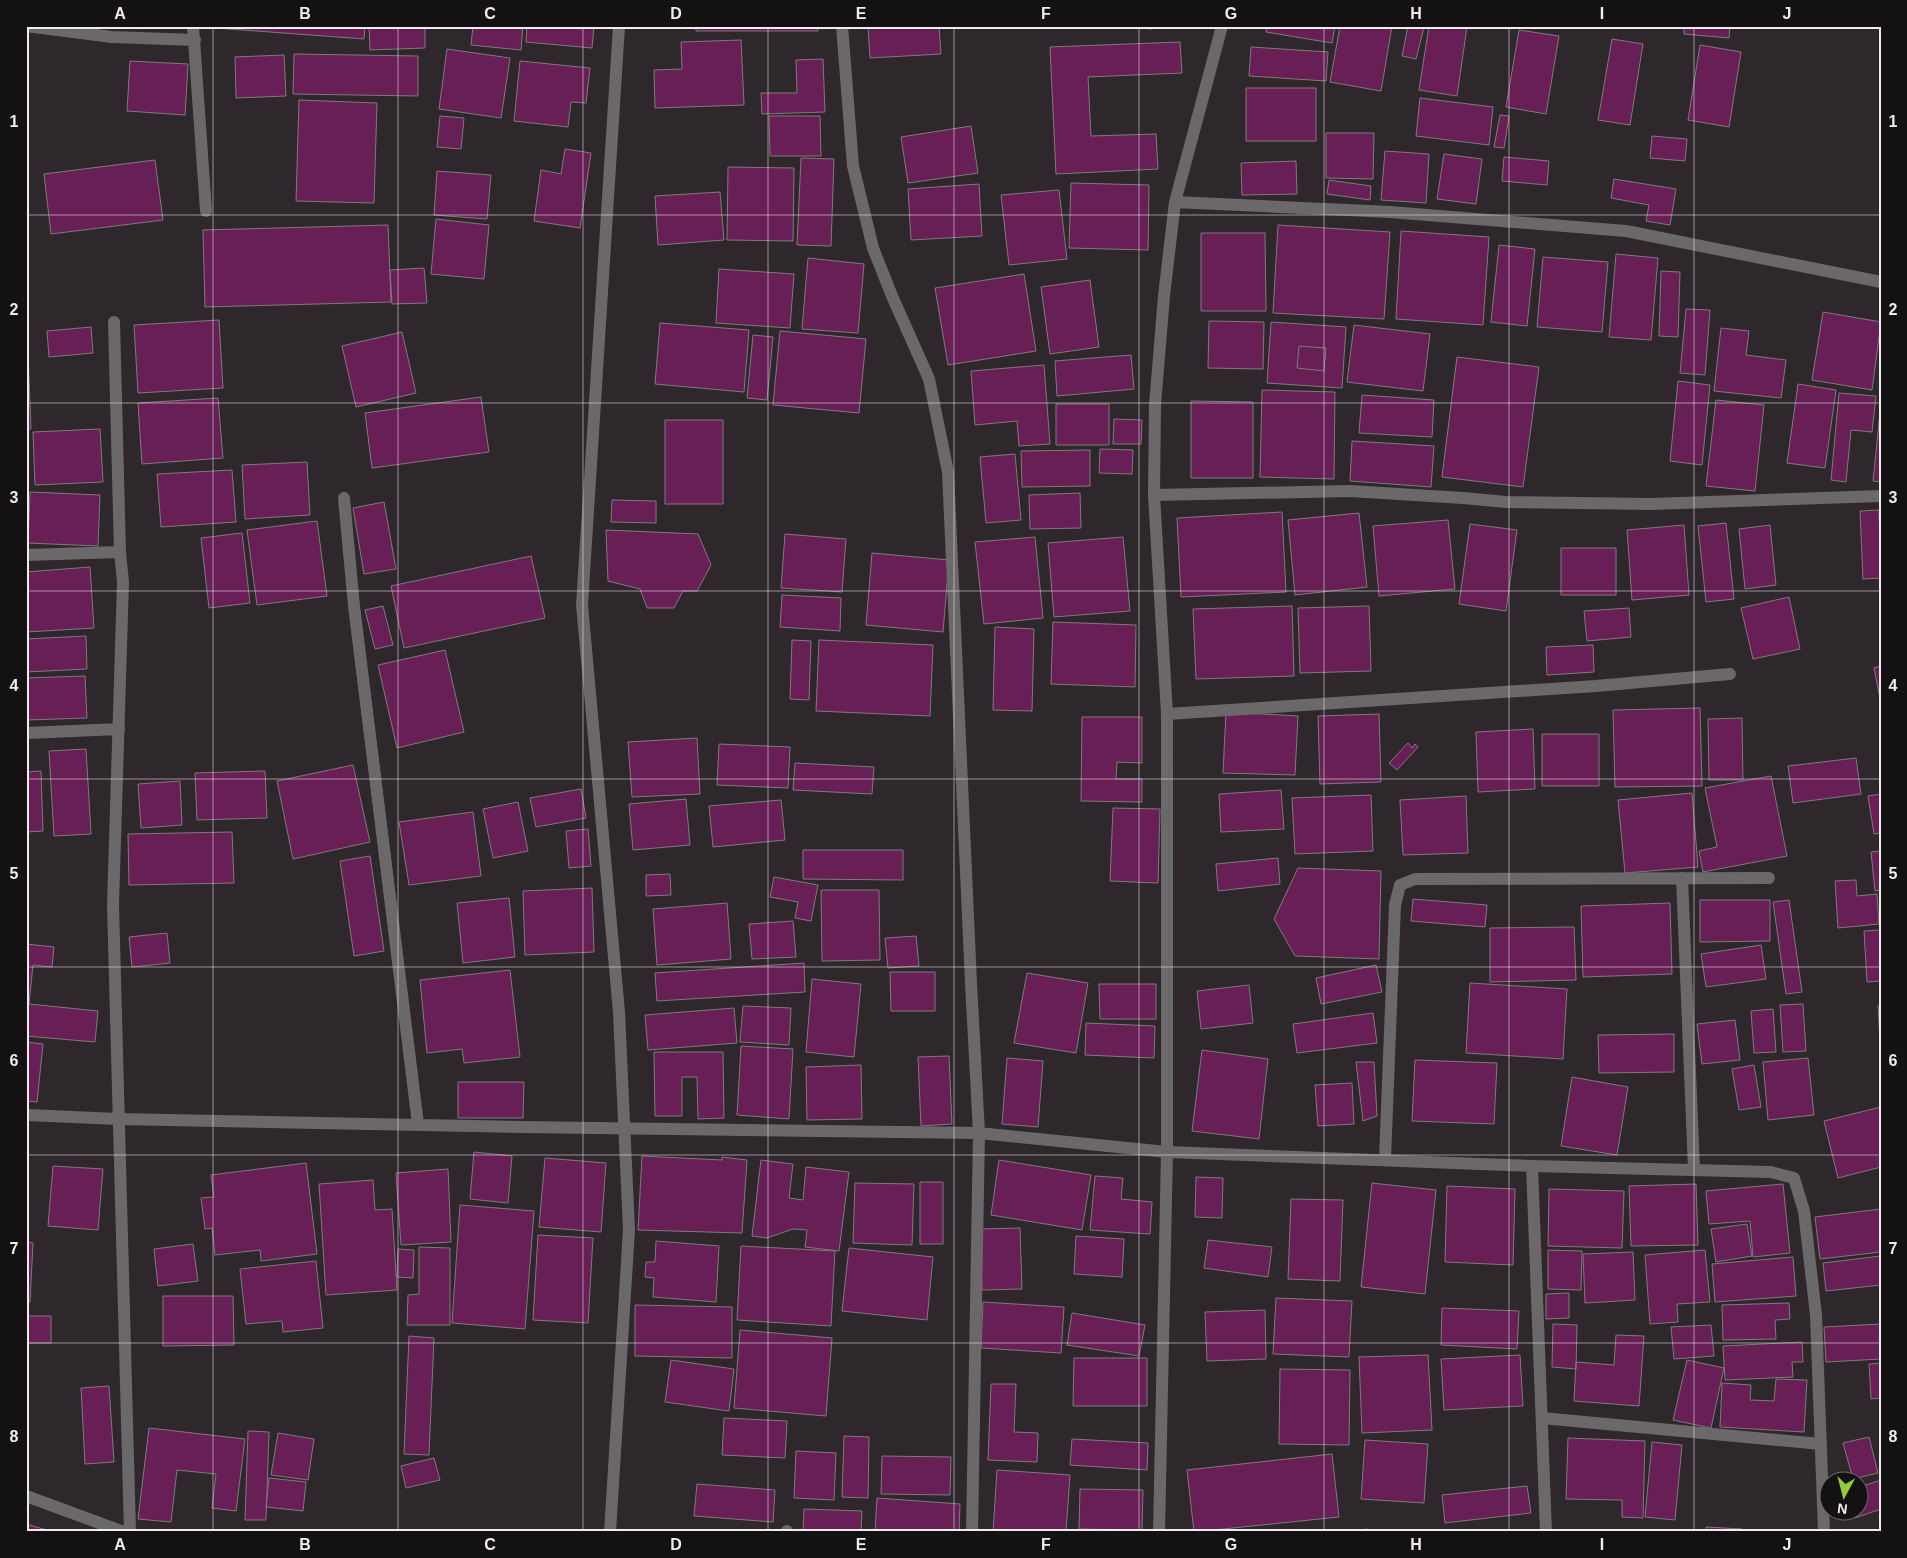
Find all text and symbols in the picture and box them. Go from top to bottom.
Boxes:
text: A [114,5,126,22]
text: B [299,5,311,22]
text: C [484,5,496,22]
text: D [670,5,682,22]
text: E [856,5,867,22]
text: F [1041,5,1051,22]
text: G [1225,5,1237,22]
text: H [1410,5,1422,22]
text: I [1600,5,1604,22]
text: J [1783,5,1791,22]
text: 1 [10,113,19,130]
text: 1 [1889,113,1898,130]
text: 2 [10,301,19,318]
text: 2 [1889,301,1898,318]
text: 3 [10,489,19,506]
text: 3 [1889,489,1898,506]
text: 4 [10,677,19,694]
text: 4 [1889,677,1898,694]
text: 5 [10,865,19,882]
text: 5 [1889,865,1898,882]
text: 6 [10,1052,19,1069]
text: 6 [1889,1052,1898,1069]
text: 7 [10,1240,19,1257]
text: 7 [1889,1240,1898,1257]
text: 8 [10,1428,19,1445]
text: 8 [1889,1428,1898,1445]
north arrow [1820,1470,1870,1520]
text: N [1836,1500,1848,1517]
text: A [114,1536,126,1553]
text: B [299,1536,311,1553]
text: C [484,1536,496,1553]
text: D [670,1536,682,1553]
text: E [856,1536,867,1553]
text: F [1041,1536,1051,1553]
text: G [1225,1536,1237,1553]
text: H [1410,1536,1422,1553]
text: I [1600,1536,1604,1553]
text: J [1783,1536,1791,1553]

